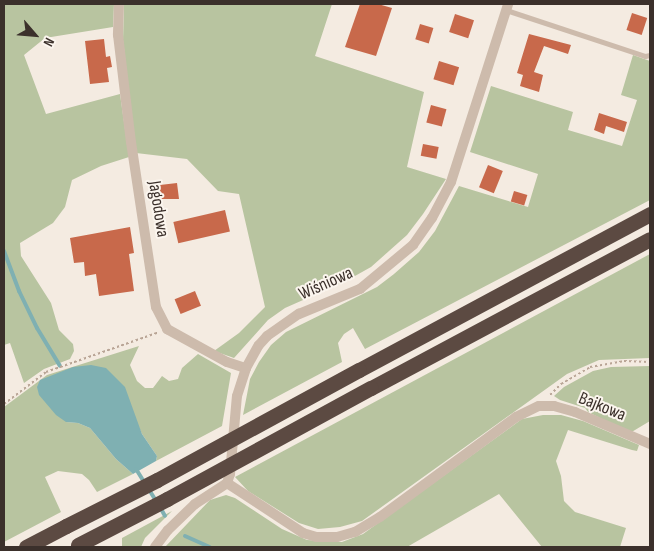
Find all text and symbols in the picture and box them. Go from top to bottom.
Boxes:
north arrow [10,10,60,60]
text: N [40,35,58,49]
street label: Jagodowa [143,179,173,239]
street label: Wiśniowa [296,263,356,305]
street label: Bajkowa [575,388,629,426]

